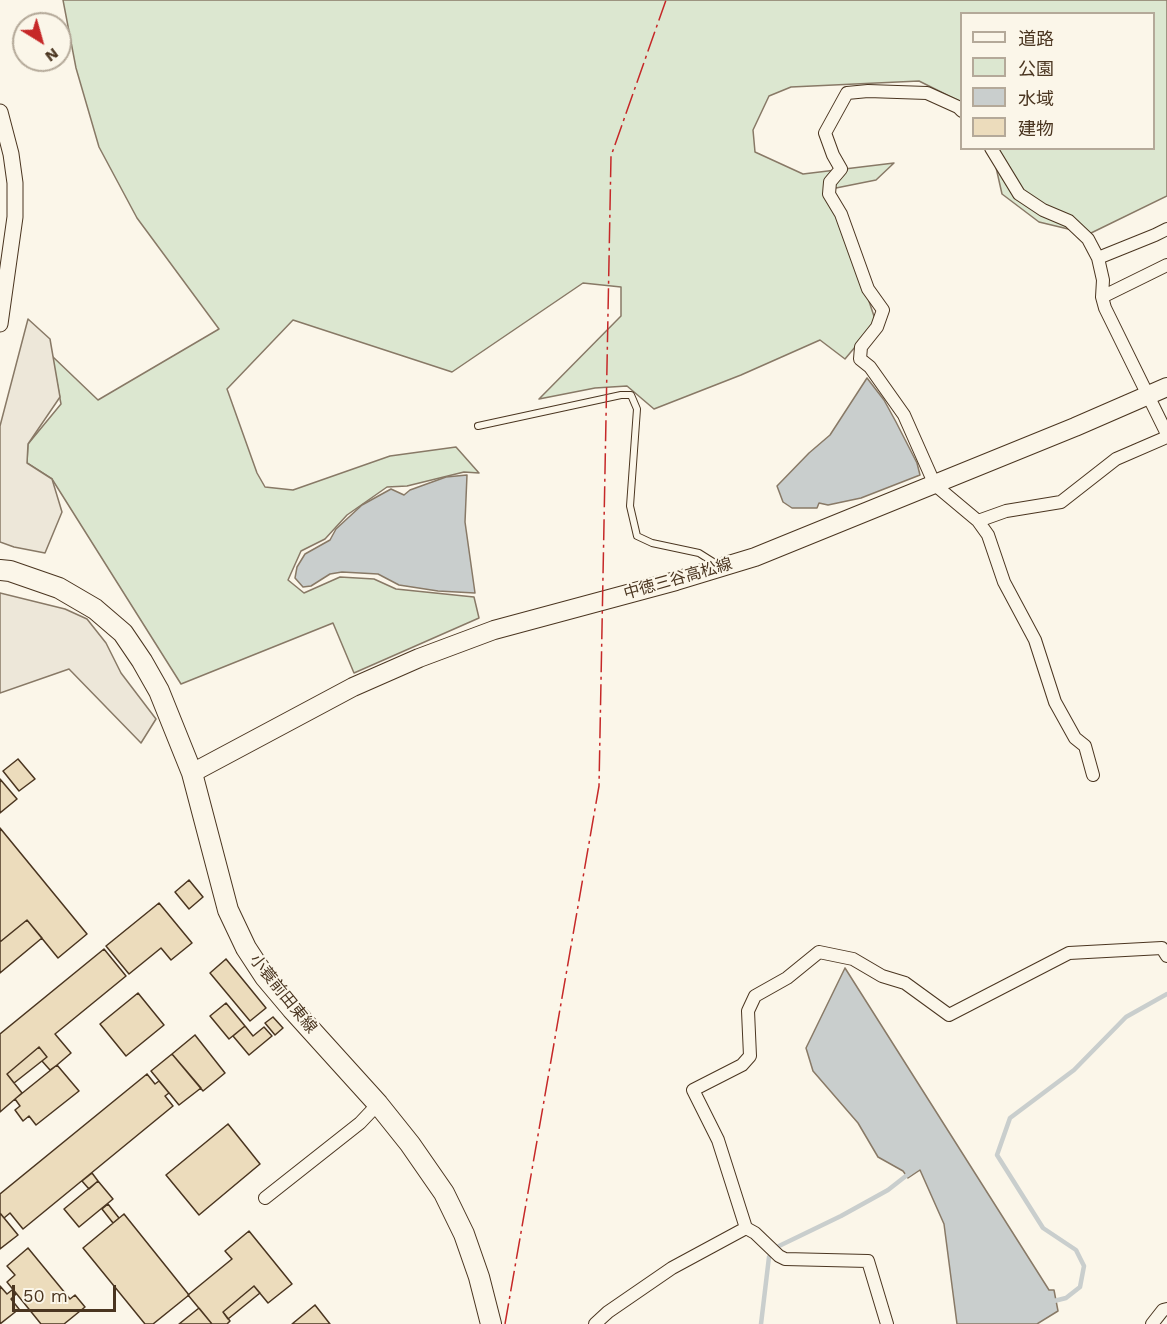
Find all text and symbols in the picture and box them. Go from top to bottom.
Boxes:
north arrow [12,12,72,72]
legend [960,12,1155,150]
text: 道路 [1018,28,1054,49]
text: N [41,44,62,66]
text: 公園 [1018,58,1054,79]
text: 水域 [1018,88,1054,109]
text: 建物 [1018,118,1054,139]
street label: 中徳三谷高松線 [622,554,734,604]
street label: 小蓑前田東線 [245,951,321,1037]
scale bar [15,1273,118,1311]
text: 50 m [23,1285,68,1306]

